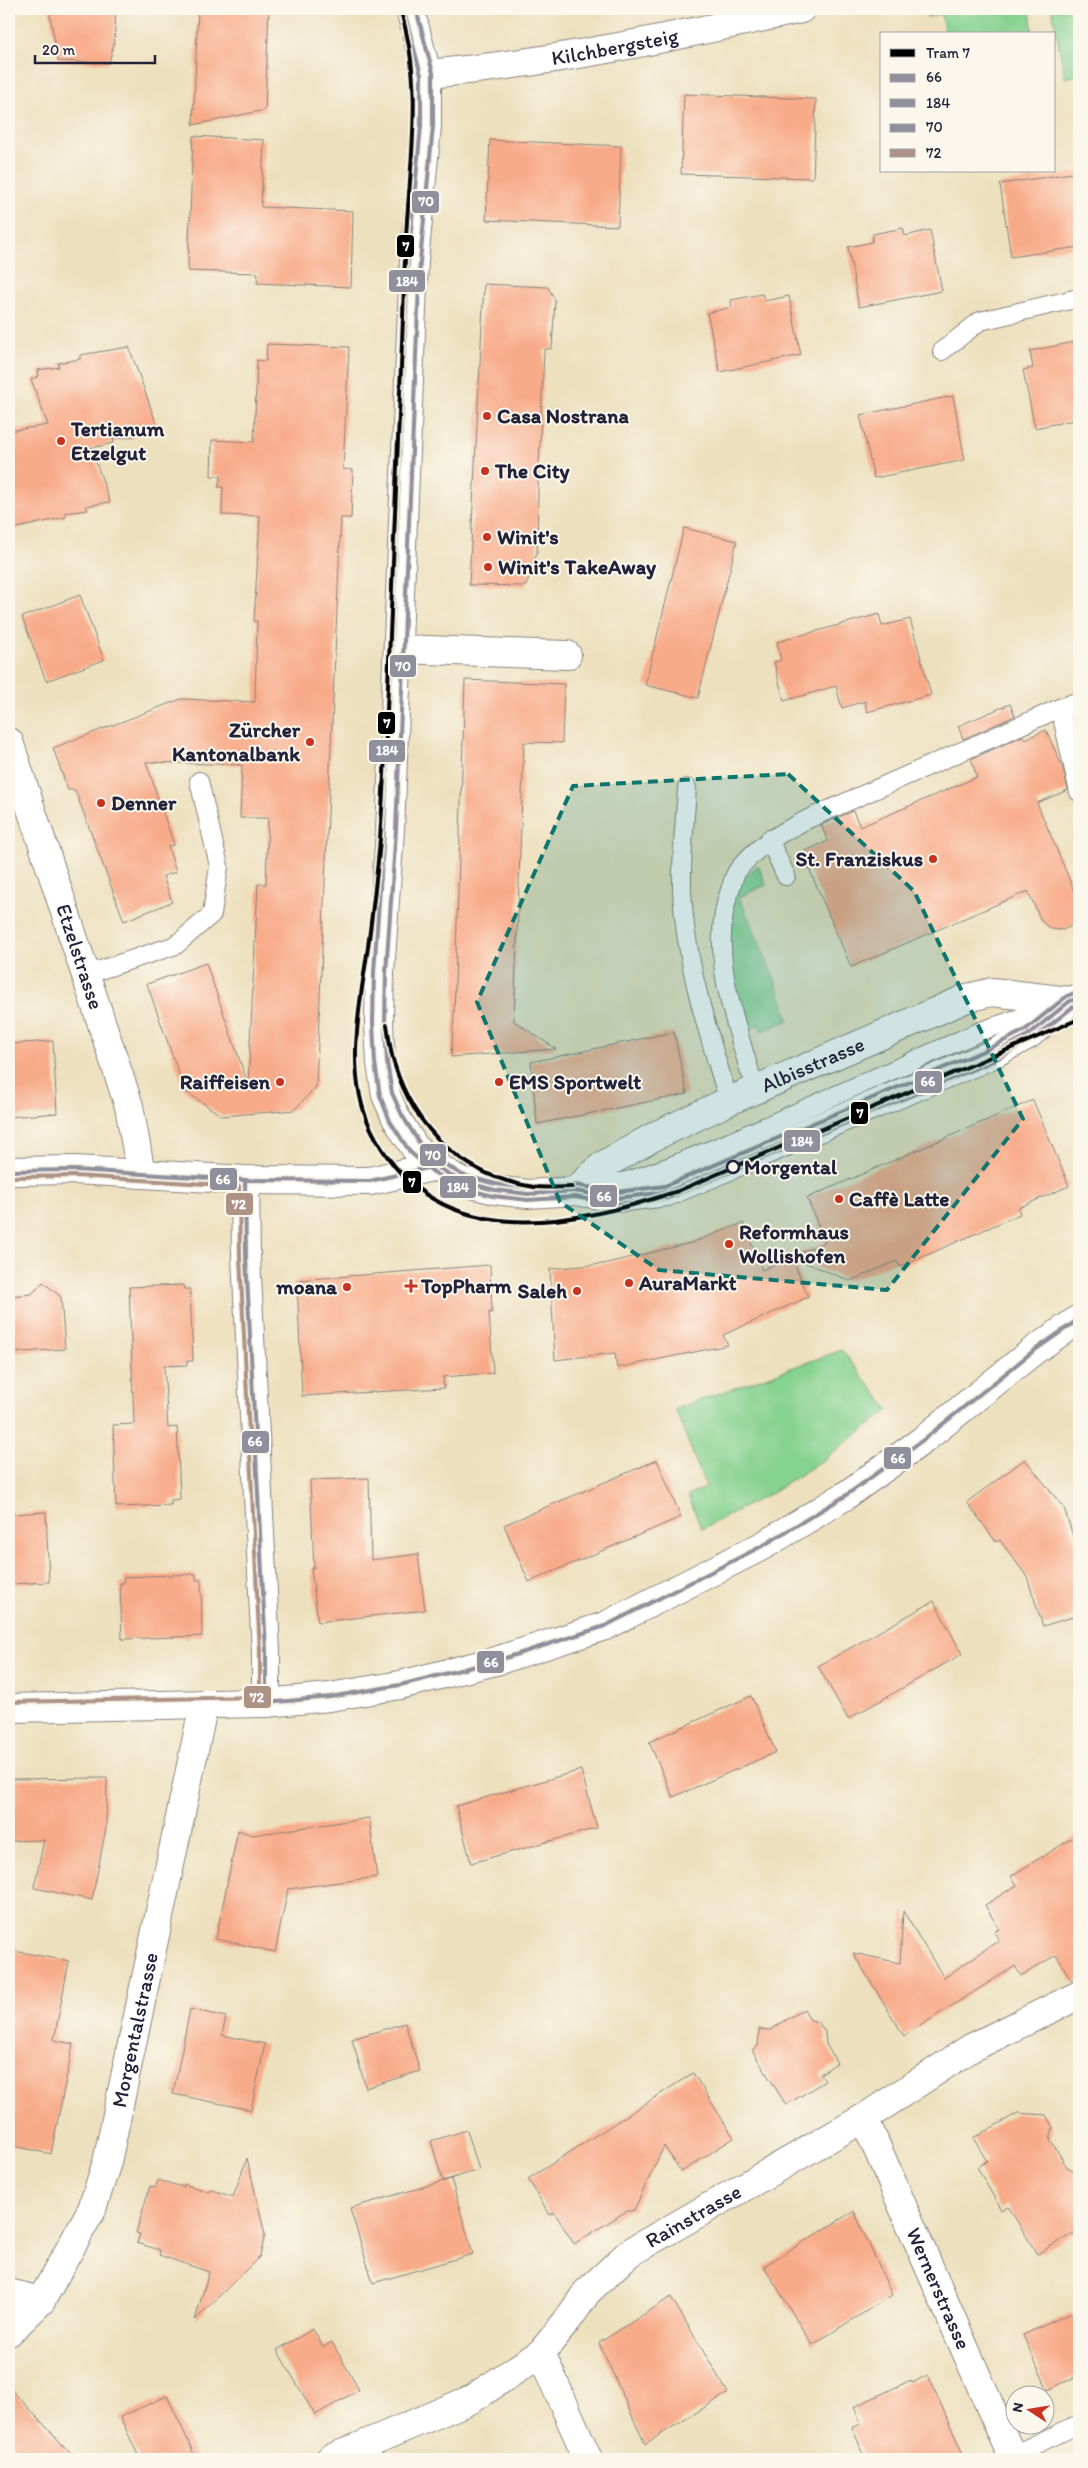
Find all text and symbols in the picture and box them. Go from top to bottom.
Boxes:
street label: Kilchbergsteig [550,22,681,70]
scale bar [35,32,155,64]
legend [880,32,1056,172]
text: 20 m [42,41,76,59]
text: Tram 7 [926,44,971,62]
text: 66 [926,68,942,86]
text: 184 [926,94,950,112]
text: 70 [926,118,943,136]
text: 72 [926,144,941,162]
line badge: 70 [411,190,440,214]
text: 70 [417,193,434,210]
line badge: 7 [396,234,415,258]
text: 7 [402,238,410,255]
line badge: 184 [388,269,426,293]
text: 184 [396,273,419,290]
place label: Casa Nostrana [497,403,629,428]
marker: Casa Nostrana [481,410,493,422]
place label: Tertianum Etzelgut [70,416,165,466]
marker: Tertianum Etzelgut [55,435,67,447]
place label: The City [494,458,571,484]
marker: The City [479,465,491,477]
place label: Winit's [497,524,559,549]
marker: Winit's [481,531,493,543]
place label: Winit's TakeAway [498,554,657,580]
marker: Winit's TakeAway [482,561,494,573]
line badge: 70 [389,654,417,678]
text: 70 [394,658,411,675]
line badge: 7 [377,711,396,735]
text: 7 [383,715,391,732]
place label: Zürcher Kantonalbank [172,717,301,766]
marker: Zürcher Kantonalbank [304,736,316,748]
line badge: 184 [368,739,406,763]
text: 184 [376,742,399,759]
place label: Denner [111,790,177,815]
marker: Denner [95,797,107,809]
place label: St. Franziskus [795,846,923,871]
marker: St. Franziskus [927,853,939,865]
street label: Etzelstrasse [51,900,109,1013]
street label: Albisstrasse [757,1031,868,1098]
place label: Raiffeisen [180,1069,271,1094]
place label: EMS Sportwelt [509,1069,641,1095]
line badge: 66 [914,1070,943,1094]
text: 66 [921,1073,936,1090]
marker: Raiffeisen [274,1076,286,1088]
marker: EMS Sportwelt [493,1076,505,1088]
line badge: 7 [850,1101,869,1125]
text: 7 [856,1105,864,1122]
line badge: 184 [783,1129,821,1153]
text: 184 [791,1133,814,1150]
line badge: 70 [419,1143,447,1167]
text: 70 [424,1147,441,1164]
place label: Morgental [744,1154,838,1180]
marker: Morgental [726,1160,740,1174]
line badge: 66 [209,1167,238,1191]
line badge: 7 [402,1170,422,1194]
text: 66 [216,1171,231,1188]
text: 7 [408,1174,416,1191]
line badge: 184 [439,1175,477,1199]
text: 184 [447,1179,470,1196]
line badge: 66 [589,1184,618,1208]
place label: Caffè Latte [849,1186,950,1211]
text: 66 [597,1188,612,1205]
line badge: 72 [225,1192,254,1216]
marker: Caffè Latte [833,1193,845,1205]
text: 72 [231,1196,247,1213]
place label: Reformhaus Wollishofen [739,1219,849,1268]
marker: Reformhaus Wollishofen [723,1238,735,1250]
place label: AuraMarkt [638,1270,737,1295]
place label: TopPharm [420,1273,512,1299]
place label: moana [275,1274,338,1299]
marker: AuraMarkt [623,1277,635,1289]
place label: Saleh [518,1278,567,1303]
marker: TopPharm [405,1280,417,1292]
marker: moana [341,1281,353,1293]
marker: Saleh [571,1285,583,1297]
line badge: 66 [241,1430,270,1454]
text: 66 [248,1433,263,1450]
line badge: 66 [883,1446,912,1470]
text: 66 [891,1450,906,1467]
line badge: 66 [476,1650,505,1674]
text: 66 [484,1654,499,1671]
line badge: 72 [243,1685,272,1709]
text: 72 [249,1689,265,1706]
street label: Morgentalstrasse [106,1950,163,2110]
street label: Rainstrasse [641,2178,745,2253]
street label: Wernerstrasse [901,2224,976,2353]
north arrow [1006,2386,1056,2436]
text: N [1008,2401,1027,2414]

